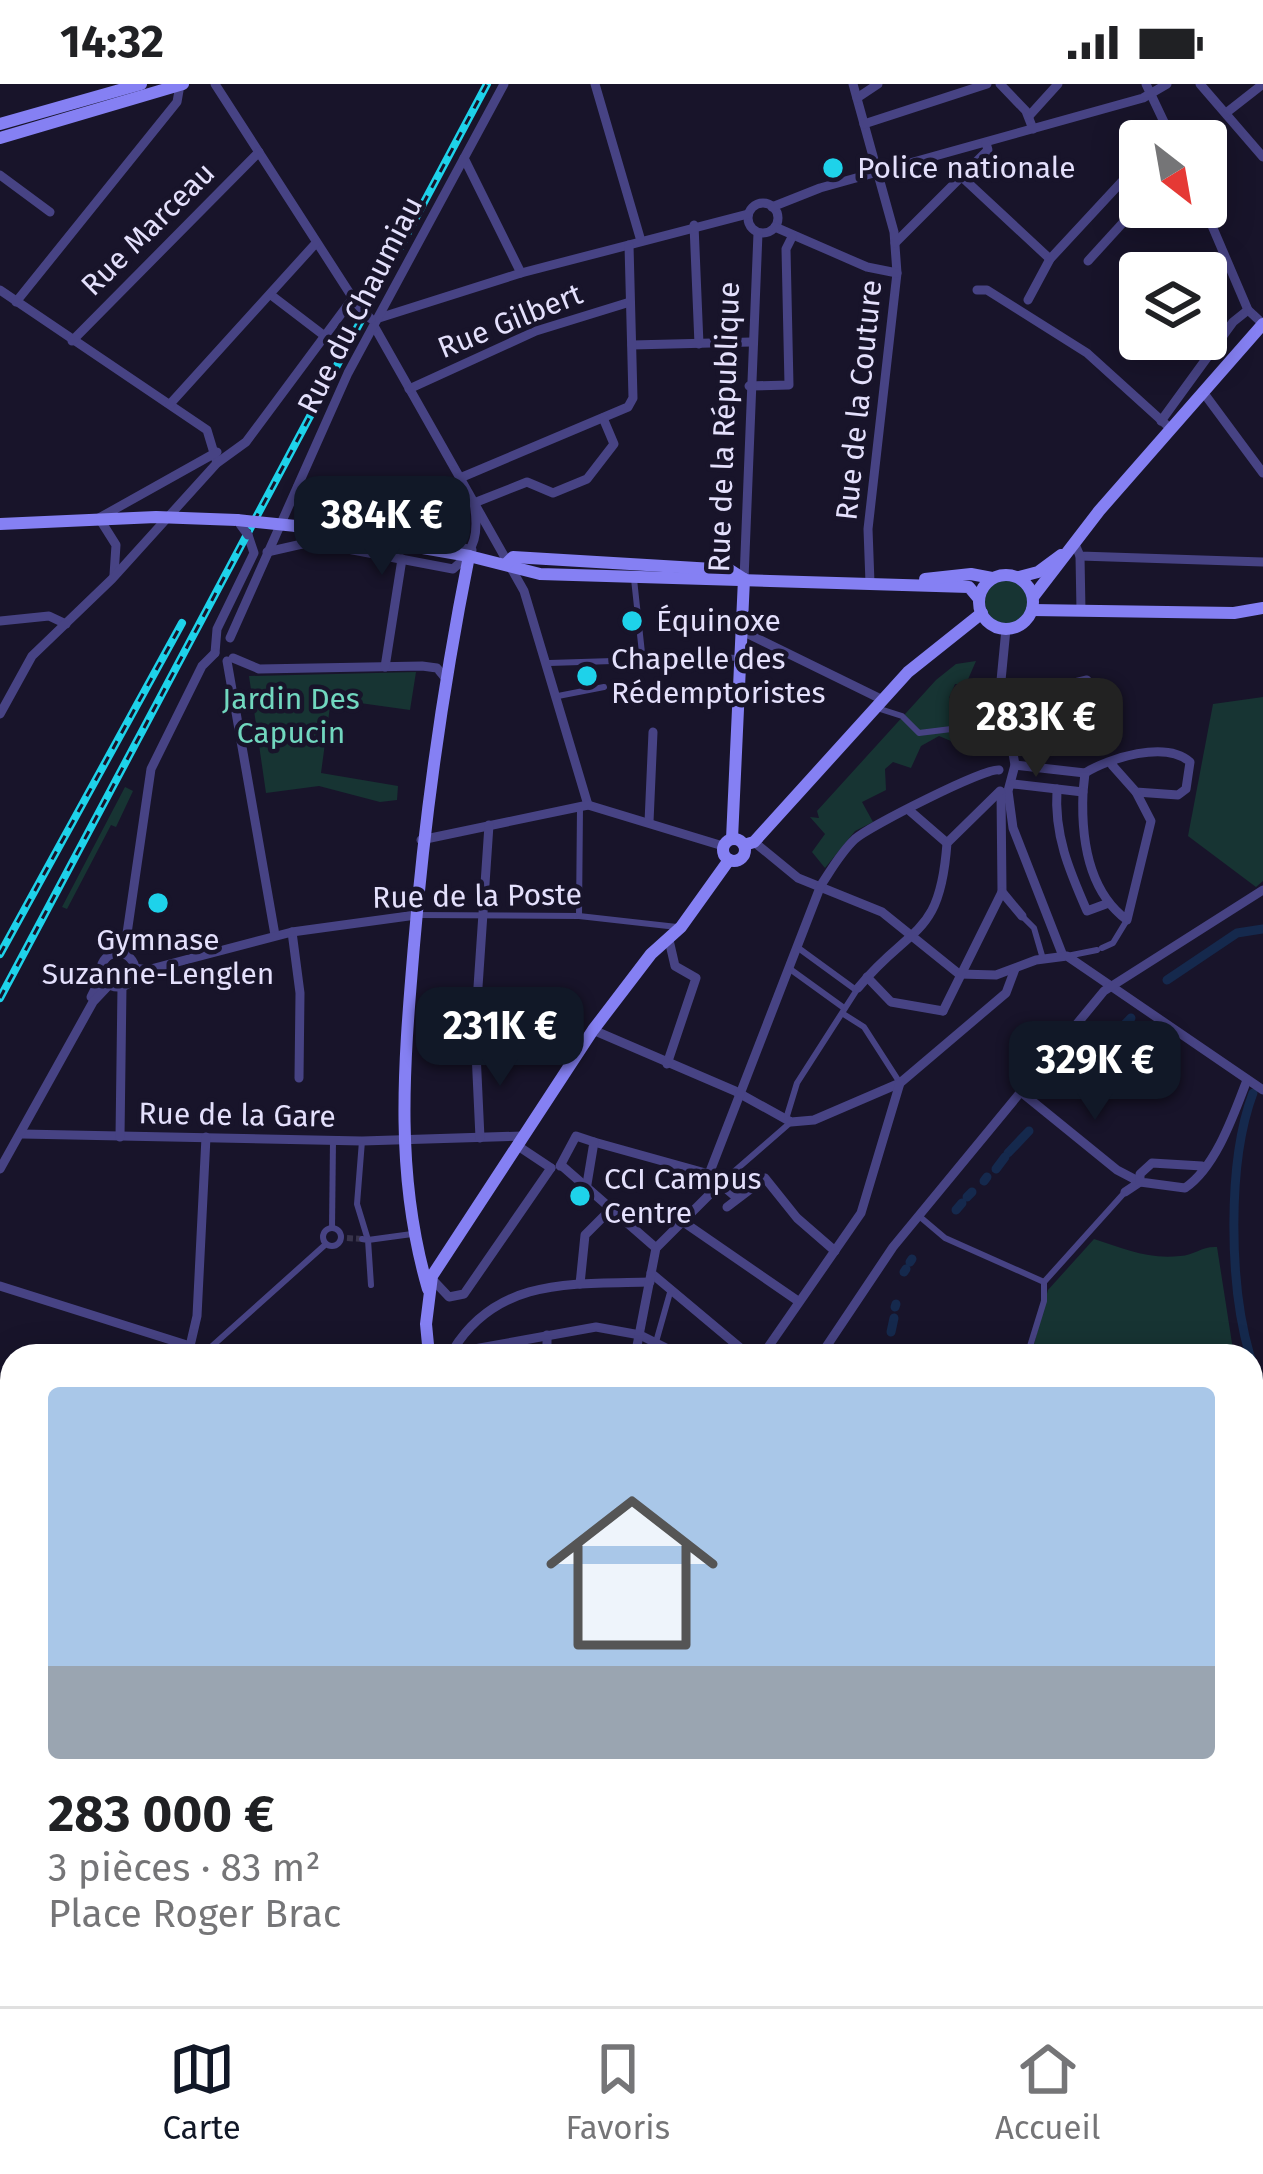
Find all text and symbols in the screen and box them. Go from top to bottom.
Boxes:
text: 14:32 [60,15,164,69]
north arrow [1119,120,1227,228]
map controls [1119,120,1227,360]
place label: Police nationale [857,150,1076,186]
street label: Rue Marceau [74,155,222,303]
marker: Police nationale [820,155,846,181]
street label: Rue du Chaumiau [290,190,430,420]
button: layers [1119,252,1227,360]
street label: Rue Gilbert [432,276,588,366]
street label: Rue de la Couture [828,278,890,522]
street label: Rue de la République [701,281,747,573]
pin: 384K € [284,476,480,578]
text: 384K € [321,492,443,538]
place label: Équinoxe [656,603,781,639]
marker: Équinoxe [619,608,645,634]
place label: Chapelle des Rédemptoristes [611,641,826,711]
marker: Chapelle des Rédemptoristes [574,663,600,689]
pin: 283K € [938,678,1134,780]
park label: Jardin Des Capucin [222,681,360,751]
text: 283K € [976,694,1096,740]
street label: Rue de la Poste [372,876,582,916]
marker: Gymnase Suzanne-Lenglen [145,890,171,916]
place label: Gymnase Suzanne-Lenglen [42,922,274,992]
pin: 231K € [402,987,598,1089]
text: 231K € [443,1003,557,1049]
pin: 329K € [997,1021,1193,1123]
text: 329K € [1036,1037,1154,1083]
street label: Rue de la Gare [138,1095,336,1135]
place label: CCI Campus Centre [604,1161,762,1231]
marker: CCI Campus Centre [567,1183,593,1209]
icon: home [524,1465,740,1681]
text: 283 000 € [48,1783,274,1845]
text: 3 pièces · 83 m² [48,1845,321,1891]
text: Place Roger Brac [48,1891,342,1937]
tab: Carte [162,2036,241,2148]
tab: Favoris [566,2036,670,2148]
tab: Accueil [995,2036,1101,2148]

